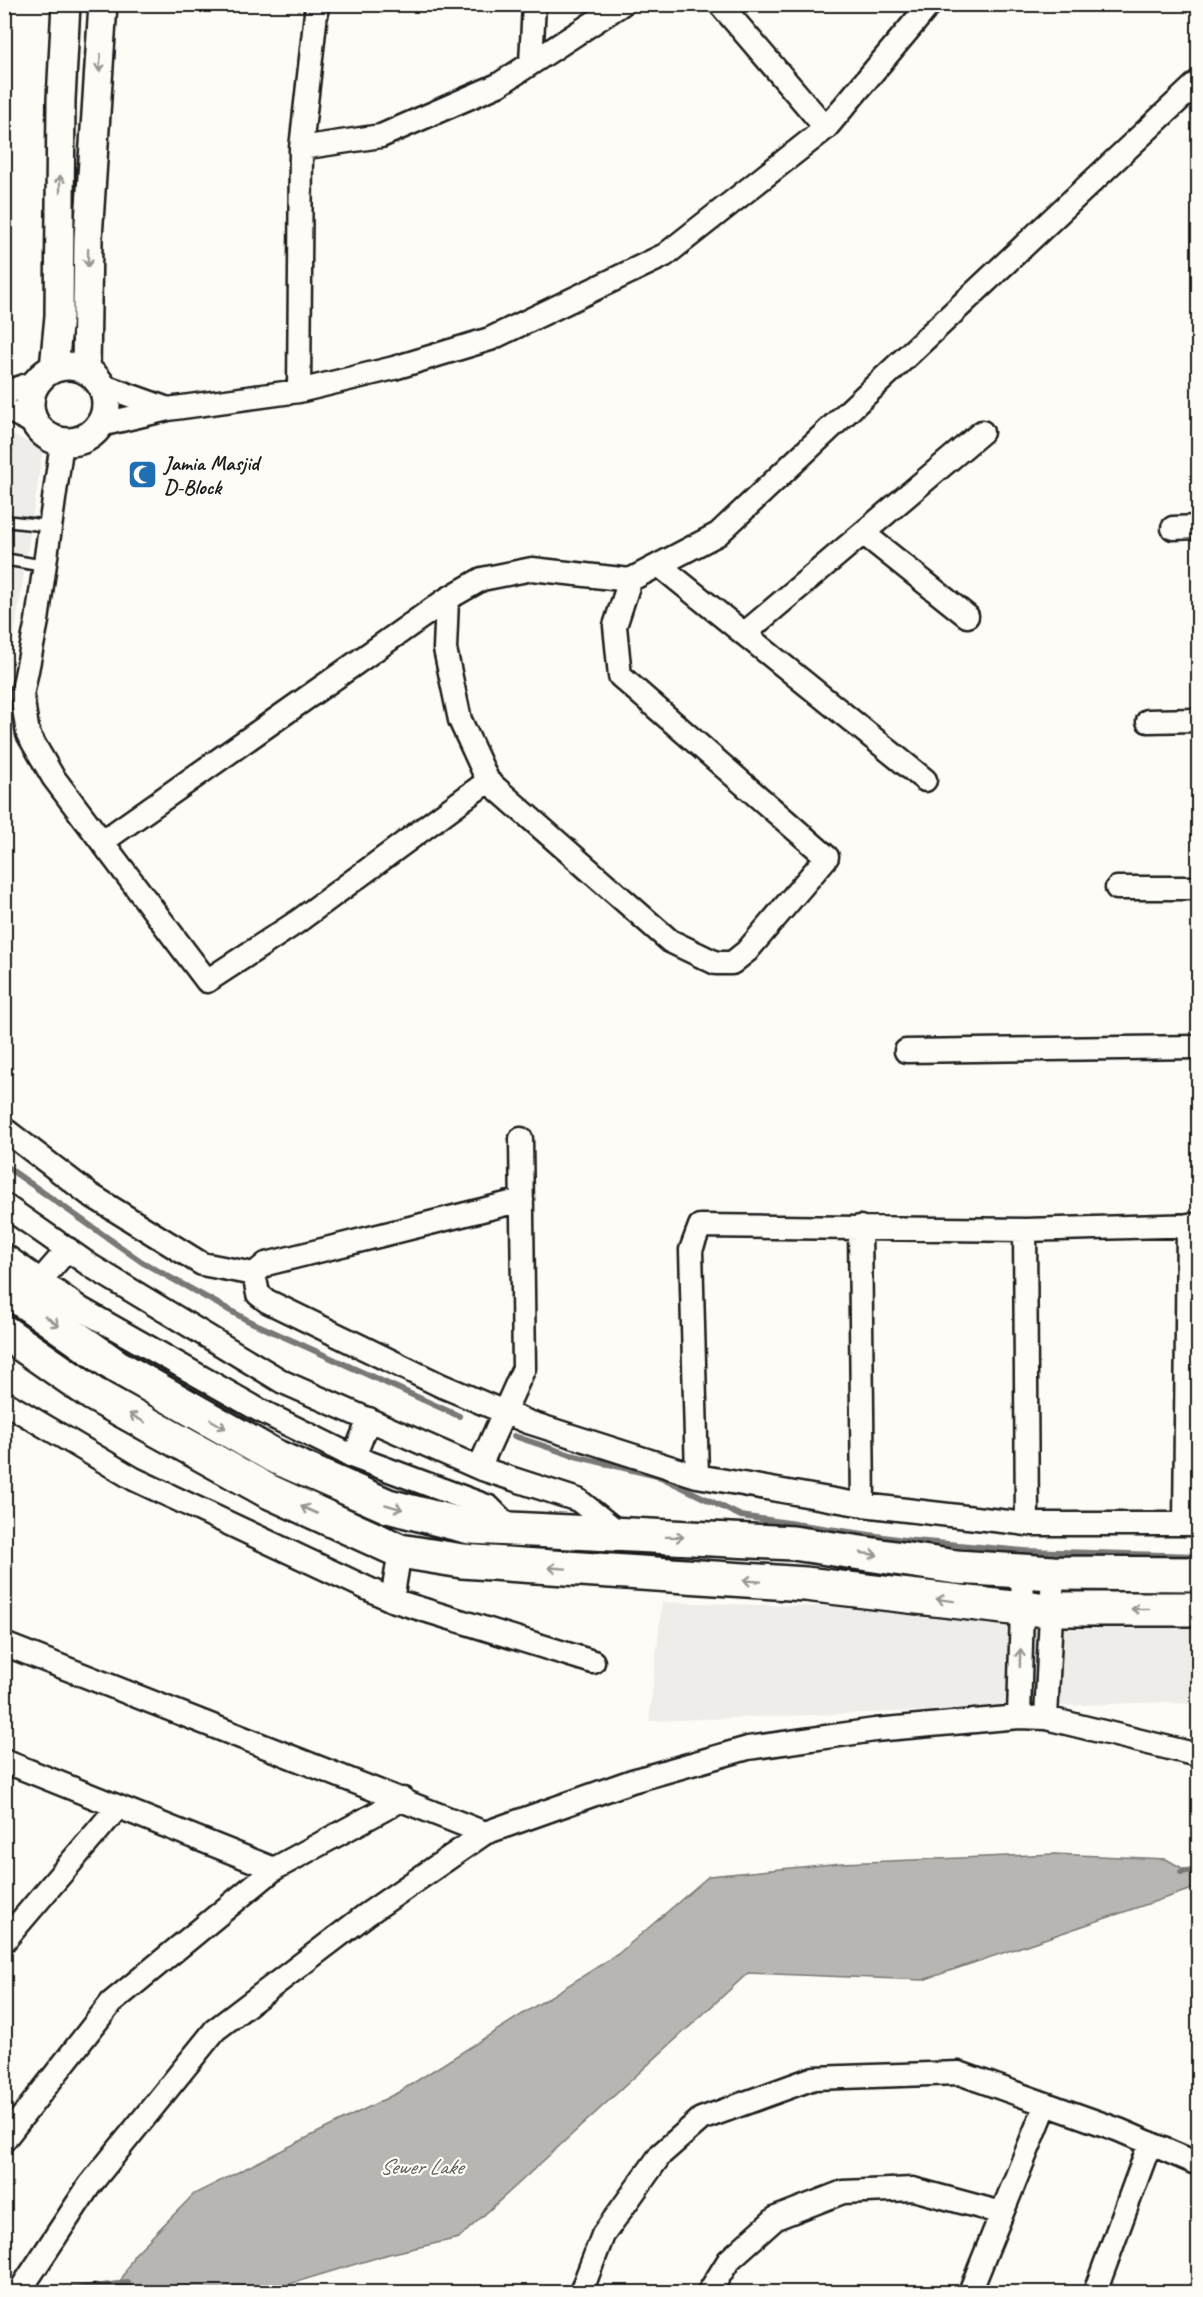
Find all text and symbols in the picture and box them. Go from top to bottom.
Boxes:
one-way arrow [94,52,105,72]
one-way arrow [54,174,66,194]
one-way arrow [82,247,94,267]
place label: Jamia Masjid D-Block [162,450,262,500]
mosque icon: Jamia Masjid D-Block [127,459,159,491]
one-way arrow [44,1315,60,1327]
one-way arrow [128,1412,146,1423]
one-way arrow [208,1419,226,1430]
one-way arrow [384,1502,403,1513]
one-way arrow [300,1503,318,1515]
one-way arrow [665,1531,685,1543]
one-way arrow [859,1549,878,1560]
one-way arrow [547,1562,567,1573]
one-way arrow [742,1575,762,1586]
one-way arrow [936,1594,956,1605]
one-way arrow [1131,1603,1151,1615]
one-way arrow [1014,1649,1026,1669]
water label: Sewer Lake [380,2153,466,2181]

